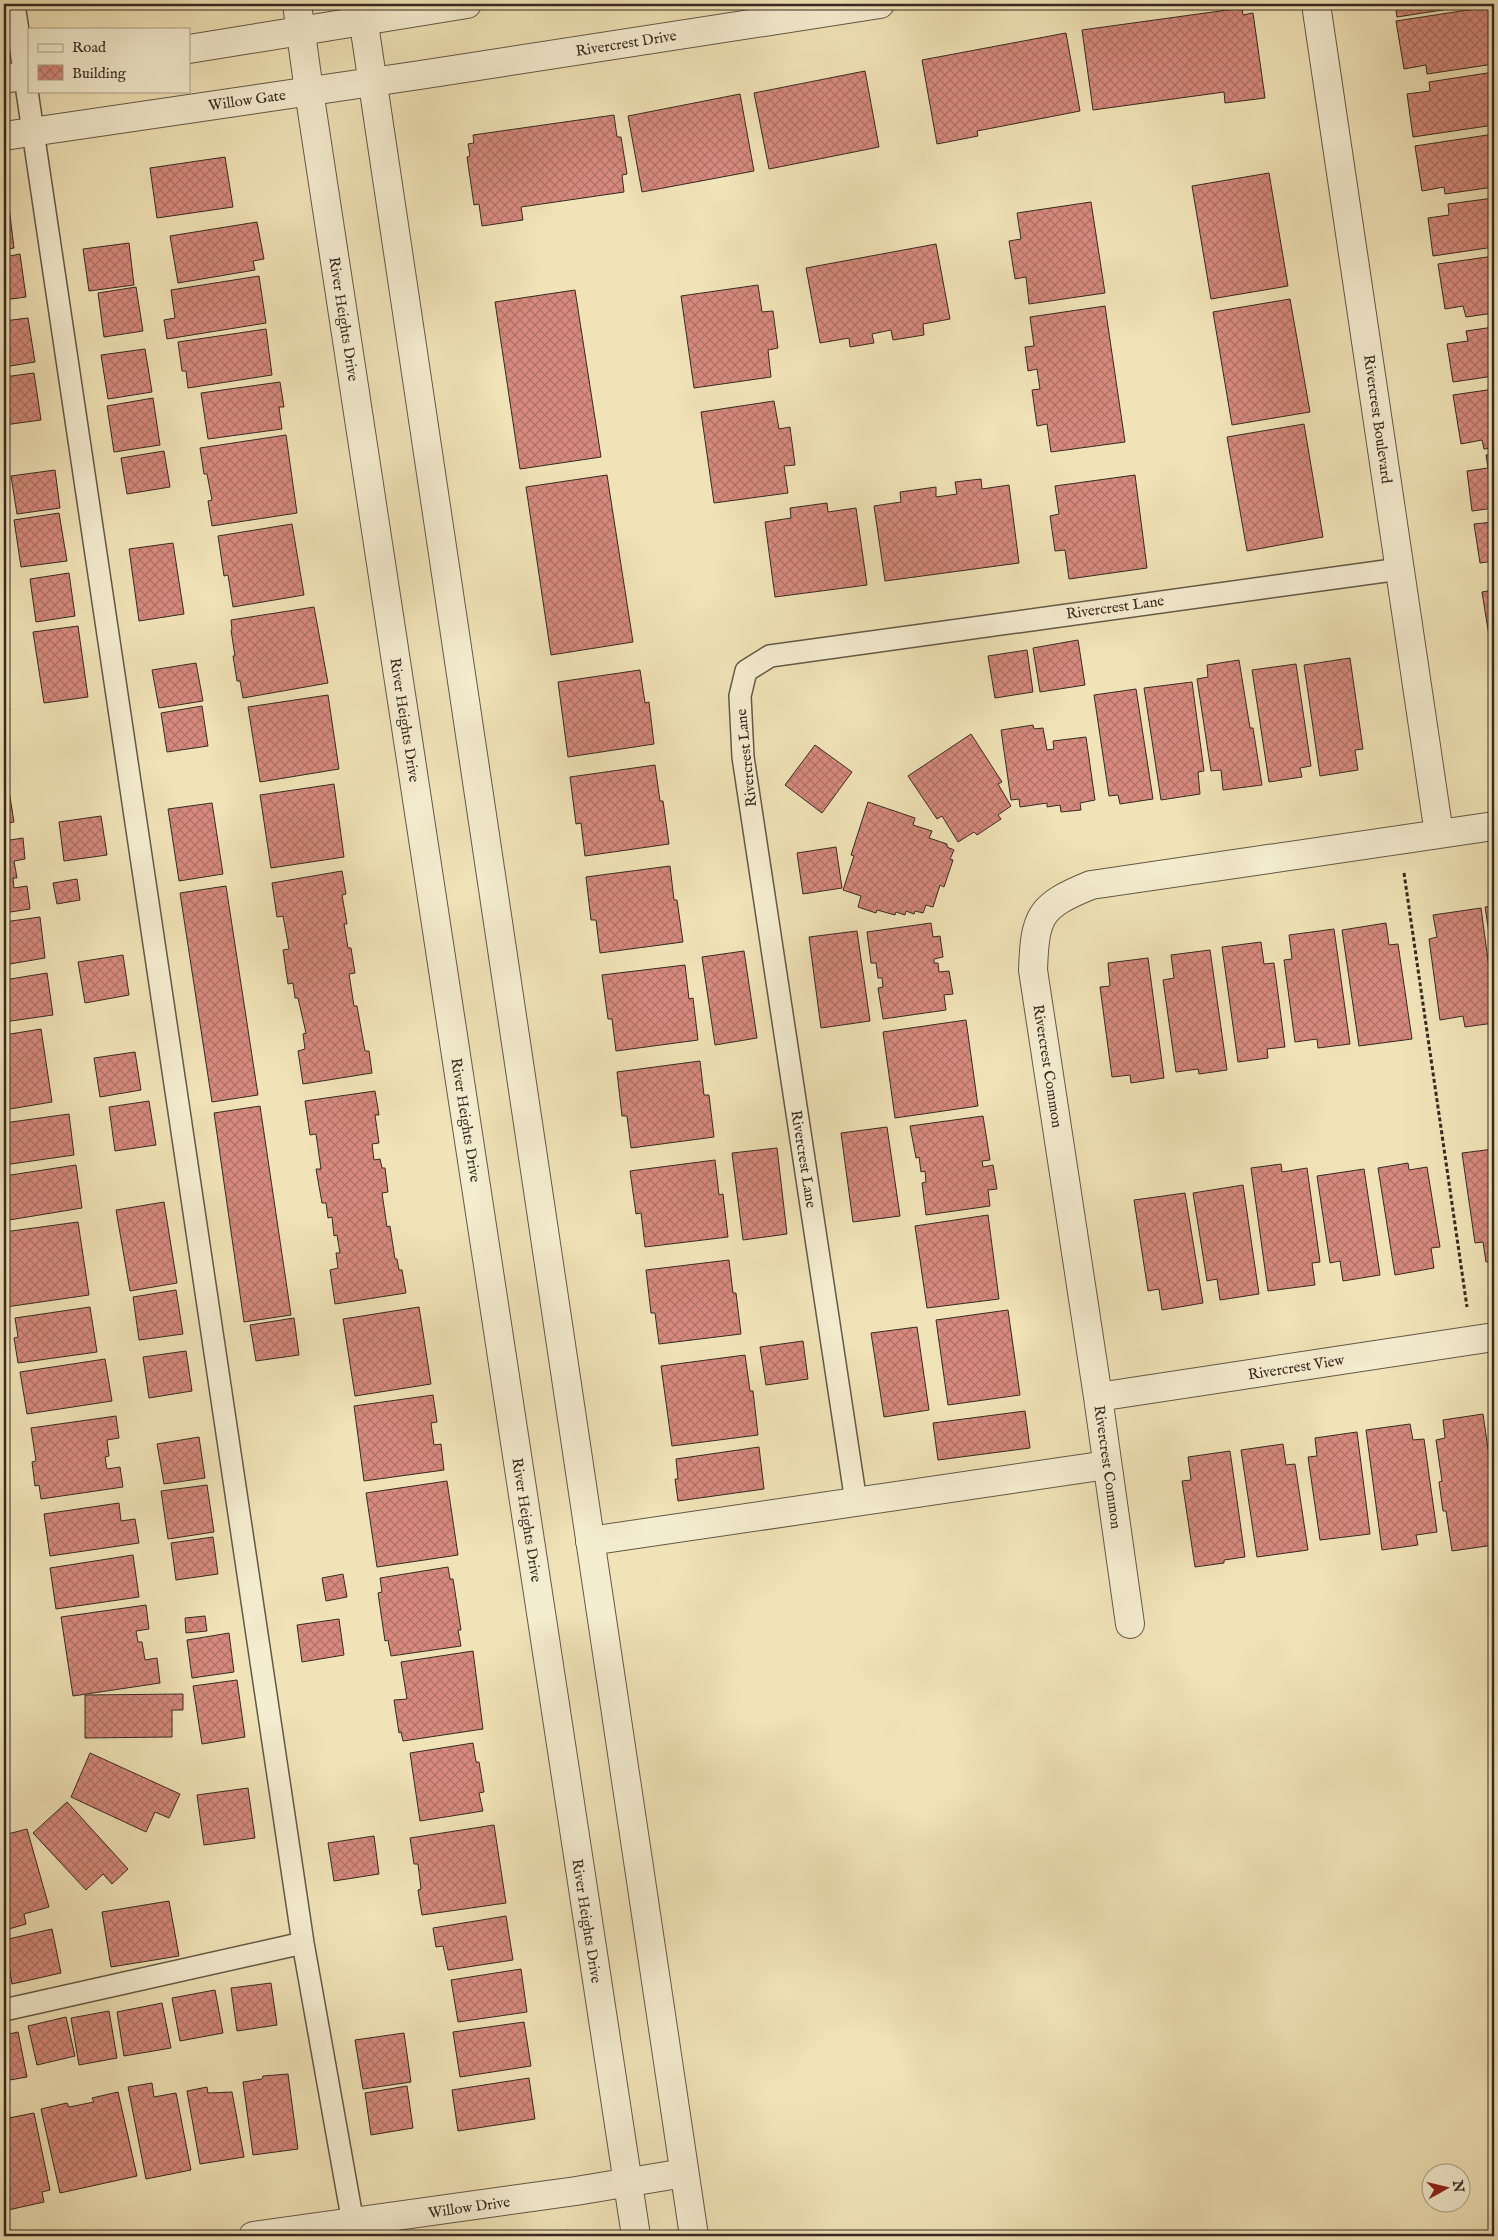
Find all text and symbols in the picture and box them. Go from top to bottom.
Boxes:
street label: Rivercrest Drive [574,26,678,61]
legend [28,28,190,92]
text: Road [72,38,107,57]
text: Building [72,64,127,83]
street label: Willow Gate [207,86,287,115]
street label: River Heights Drive [324,255,363,383]
street label: Rivercrest Boulevard [1359,353,1396,486]
street label: Rivercrest Lane [1065,591,1165,624]
street label: River Heights Drive [385,656,424,784]
street label: Rivercrest Lane [732,708,761,808]
street label: Rivercrest Common [1028,1003,1067,1129]
street label: River Heights Drive [446,1056,485,1184]
street label: Rivercrest Lane [786,1109,821,1209]
street label: Rivercrest View [1247,1350,1347,1384]
street label: Rivercrest Common [1089,1404,1126,1530]
street label: River Heights Drive [507,1456,546,1584]
street label: River Heights Drive [567,1857,606,1985]
north arrow [1420,2162,1470,2212]
text: N [1448,2178,1468,2194]
street label: Willow Drive [427,2192,511,2223]

